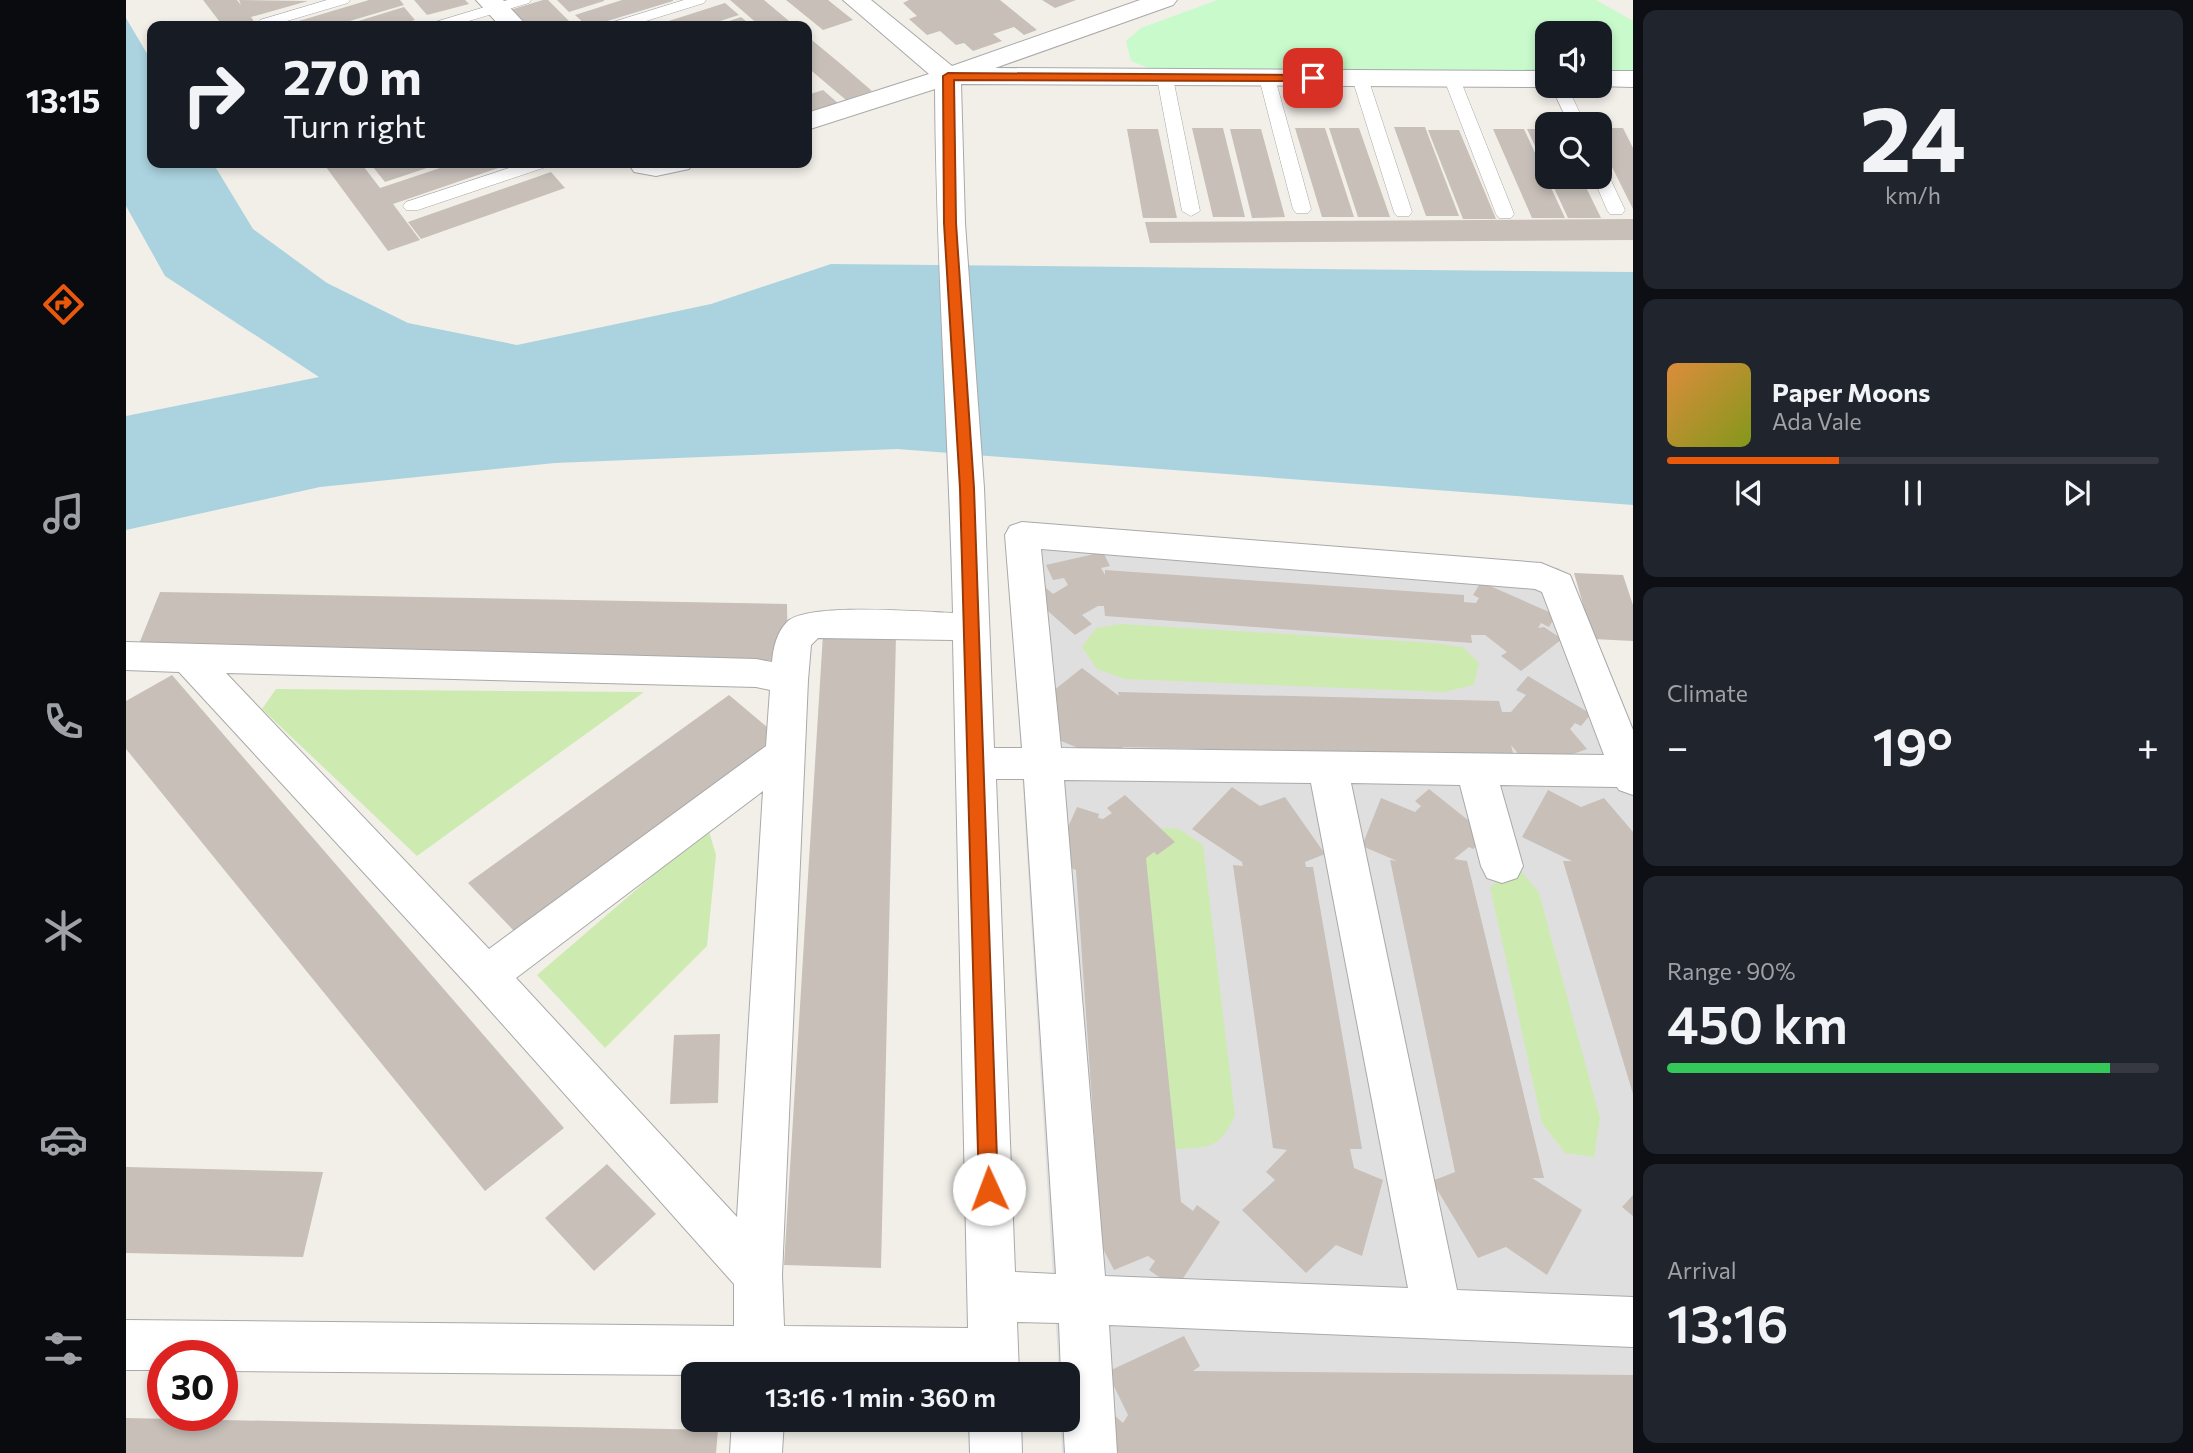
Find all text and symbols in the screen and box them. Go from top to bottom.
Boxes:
map controls [1535,21,1612,189]
button: sound [1535,21,1612,98]
text: 270 m [283,45,422,105]
pin [1283,48,1343,108]
icon: right [168,49,259,140]
icon: arrive [1294,59,1332,97]
text: 24 [1860,79,1966,191]
text: 13:15 [26,80,100,120]
text: Turn right [283,105,426,145]
button: search [1535,112,1612,189]
text: km/h [1885,181,1941,209]
icon: directions [39,280,88,329]
text: Paper Moons [1772,376,1930,407]
text: Ada Vale [1772,407,1862,435]
icon: previous [1730,474,1768,512]
icon: pause [1894,474,1932,512]
icon: next [2058,474,2096,512]
icon: music [39,489,88,538]
text: Climate [1667,679,1748,707]
icon: phone [39,697,88,746]
text: 19° [1872,713,1953,777]
text: − [1667,722,1689,769]
text: + [2137,722,2159,769]
icon: climate [39,906,88,955]
text: Range · 90% [1667,957,1795,985]
text: 450 km [1667,991,1848,1055]
icon: car [39,1115,88,1164]
position arrow [952,1152,1026,1226]
text: Arrival [1667,1256,1737,1284]
text: 13:16 [1667,1290,1788,1354]
icon: filters [39,1324,88,1373]
speed limit sign: 30 [147,1340,238,1431]
text: 13:16 · 1 min · 360 m [765,1381,996,1412]

